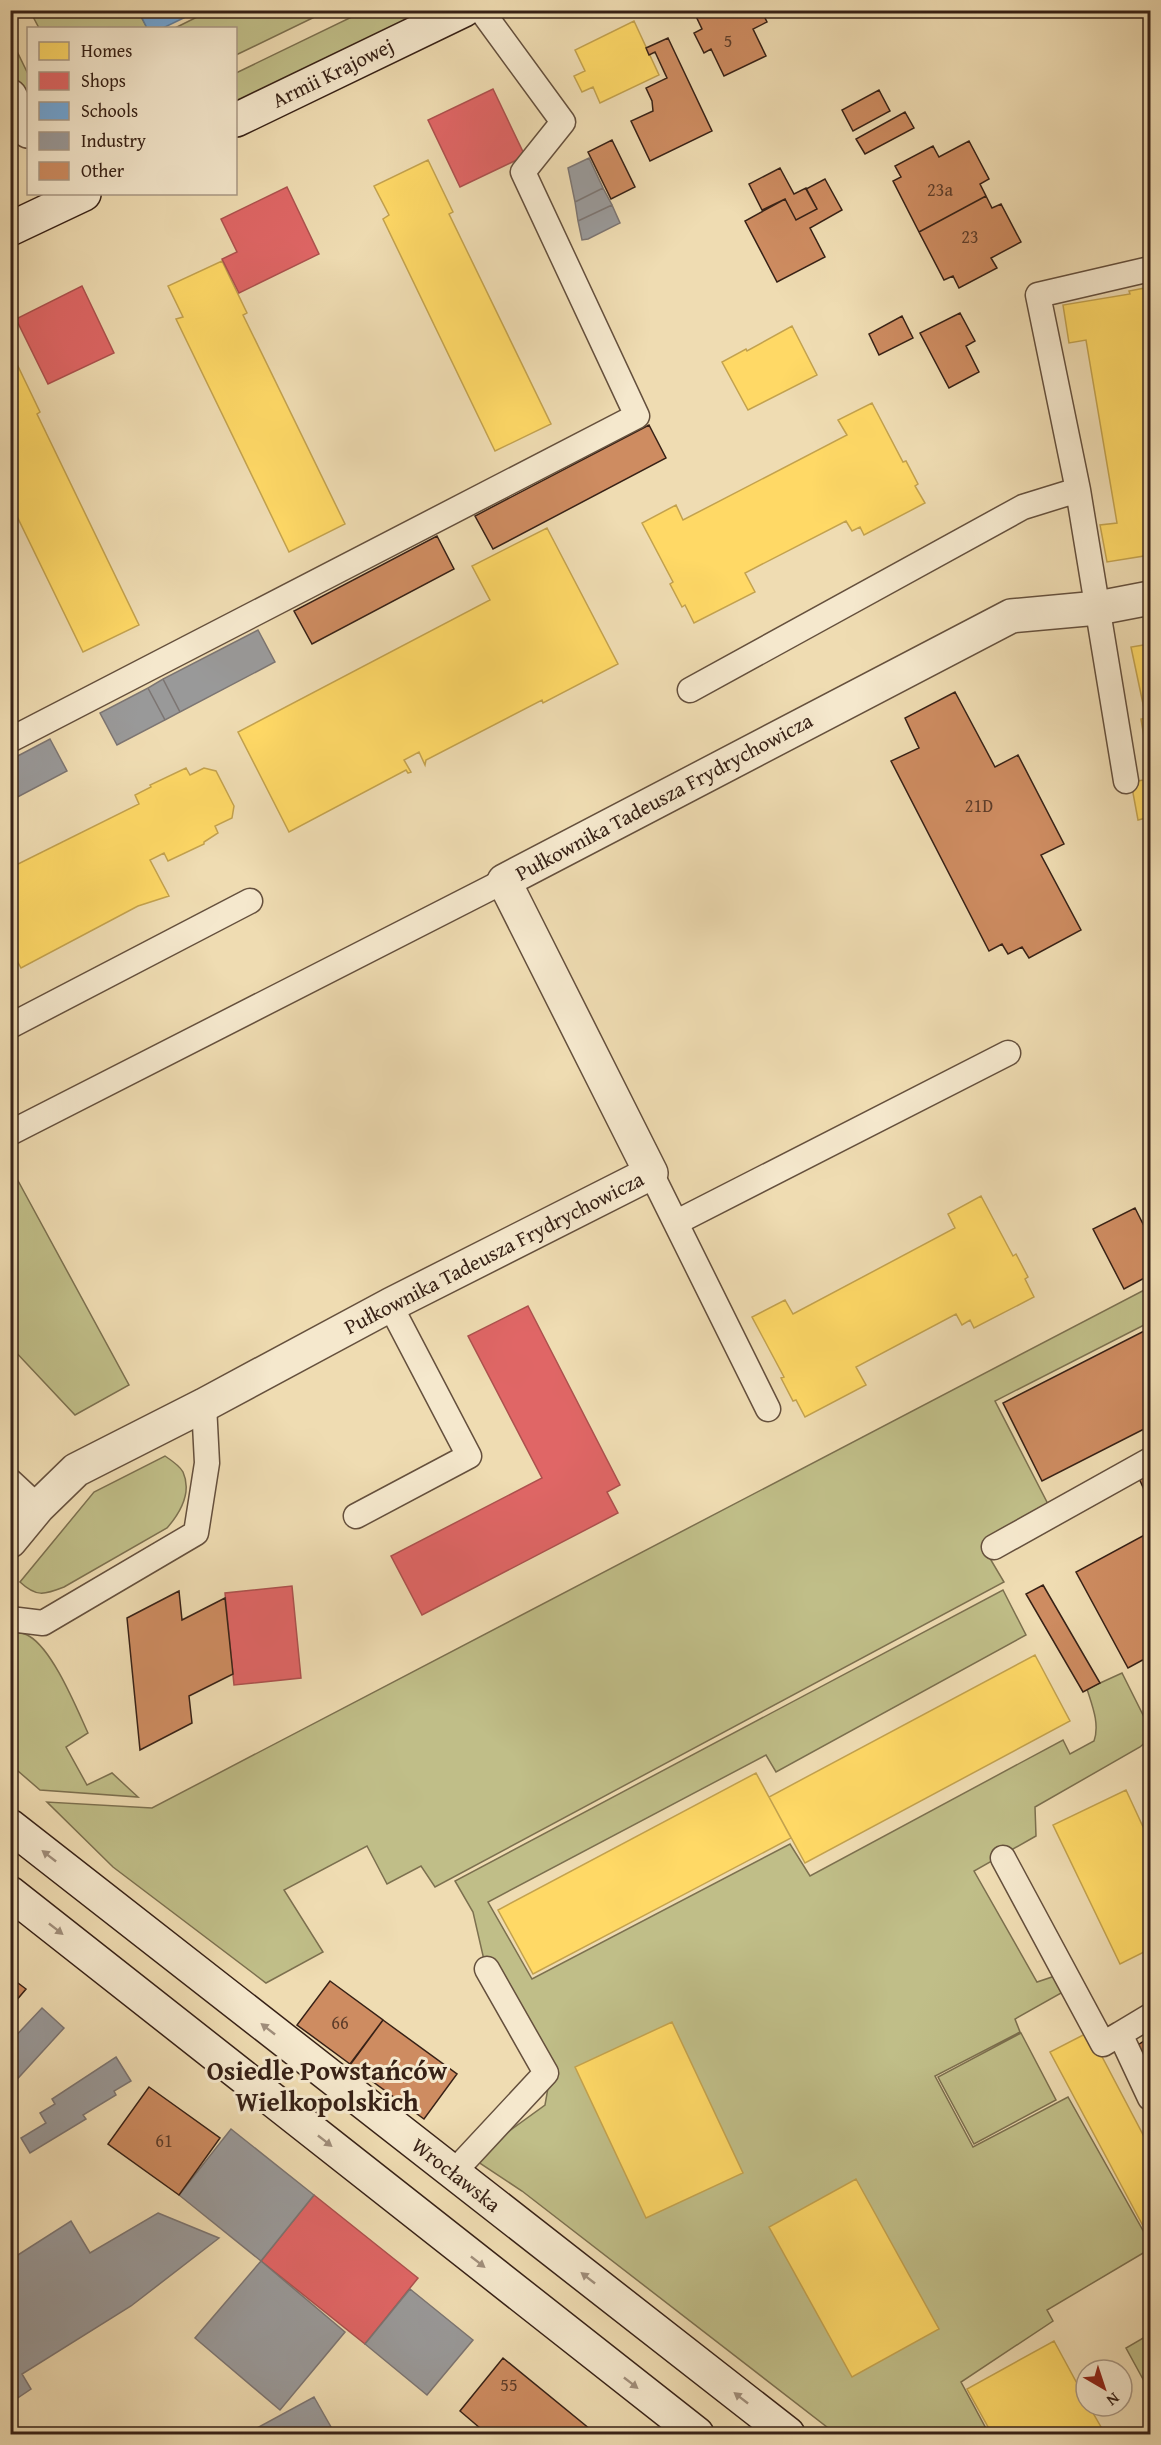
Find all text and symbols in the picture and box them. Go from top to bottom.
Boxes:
legend [27,27,237,195]
house number: 5 [724,27,732,54]
street label: Armii Krajowej [267,30,399,115]
text: Homes [81,37,132,64]
text: Shops [81,67,126,94]
text: Schools [81,97,138,124]
text: Industry [81,127,146,154]
text: Other [81,157,125,184]
house number: 23a [927,176,953,203]
house number: 23 [961,223,979,250]
street label: Pułkownika Tadeusza Frydrychowicza [510,705,818,888]
house number: 21D [965,792,993,819]
street label: Pułkownika Tadeusza Frydrychowicza [339,1163,649,1342]
one-way arrow [41,1850,57,1863]
one-way arrow [49,1923,64,1935]
house number: 66 [331,2009,349,2036]
one-way arrow [260,2022,276,2035]
district label: Osiedle Powstańców Wielkopolskich [207,2050,448,2121]
house number: 61 [155,2127,173,2154]
street label: Wrocławska [405,2130,508,2219]
one-way arrow [317,2134,333,2147]
one-way arrow [470,2255,485,2268]
one-way arrow [580,2272,596,2285]
north arrow [1074,2358,1134,2418]
house number: 55 [500,2371,518,2398]
one-way arrow [623,2376,638,2388]
text: N [1101,2387,1125,2413]
one-way arrow [734,2393,749,2405]

